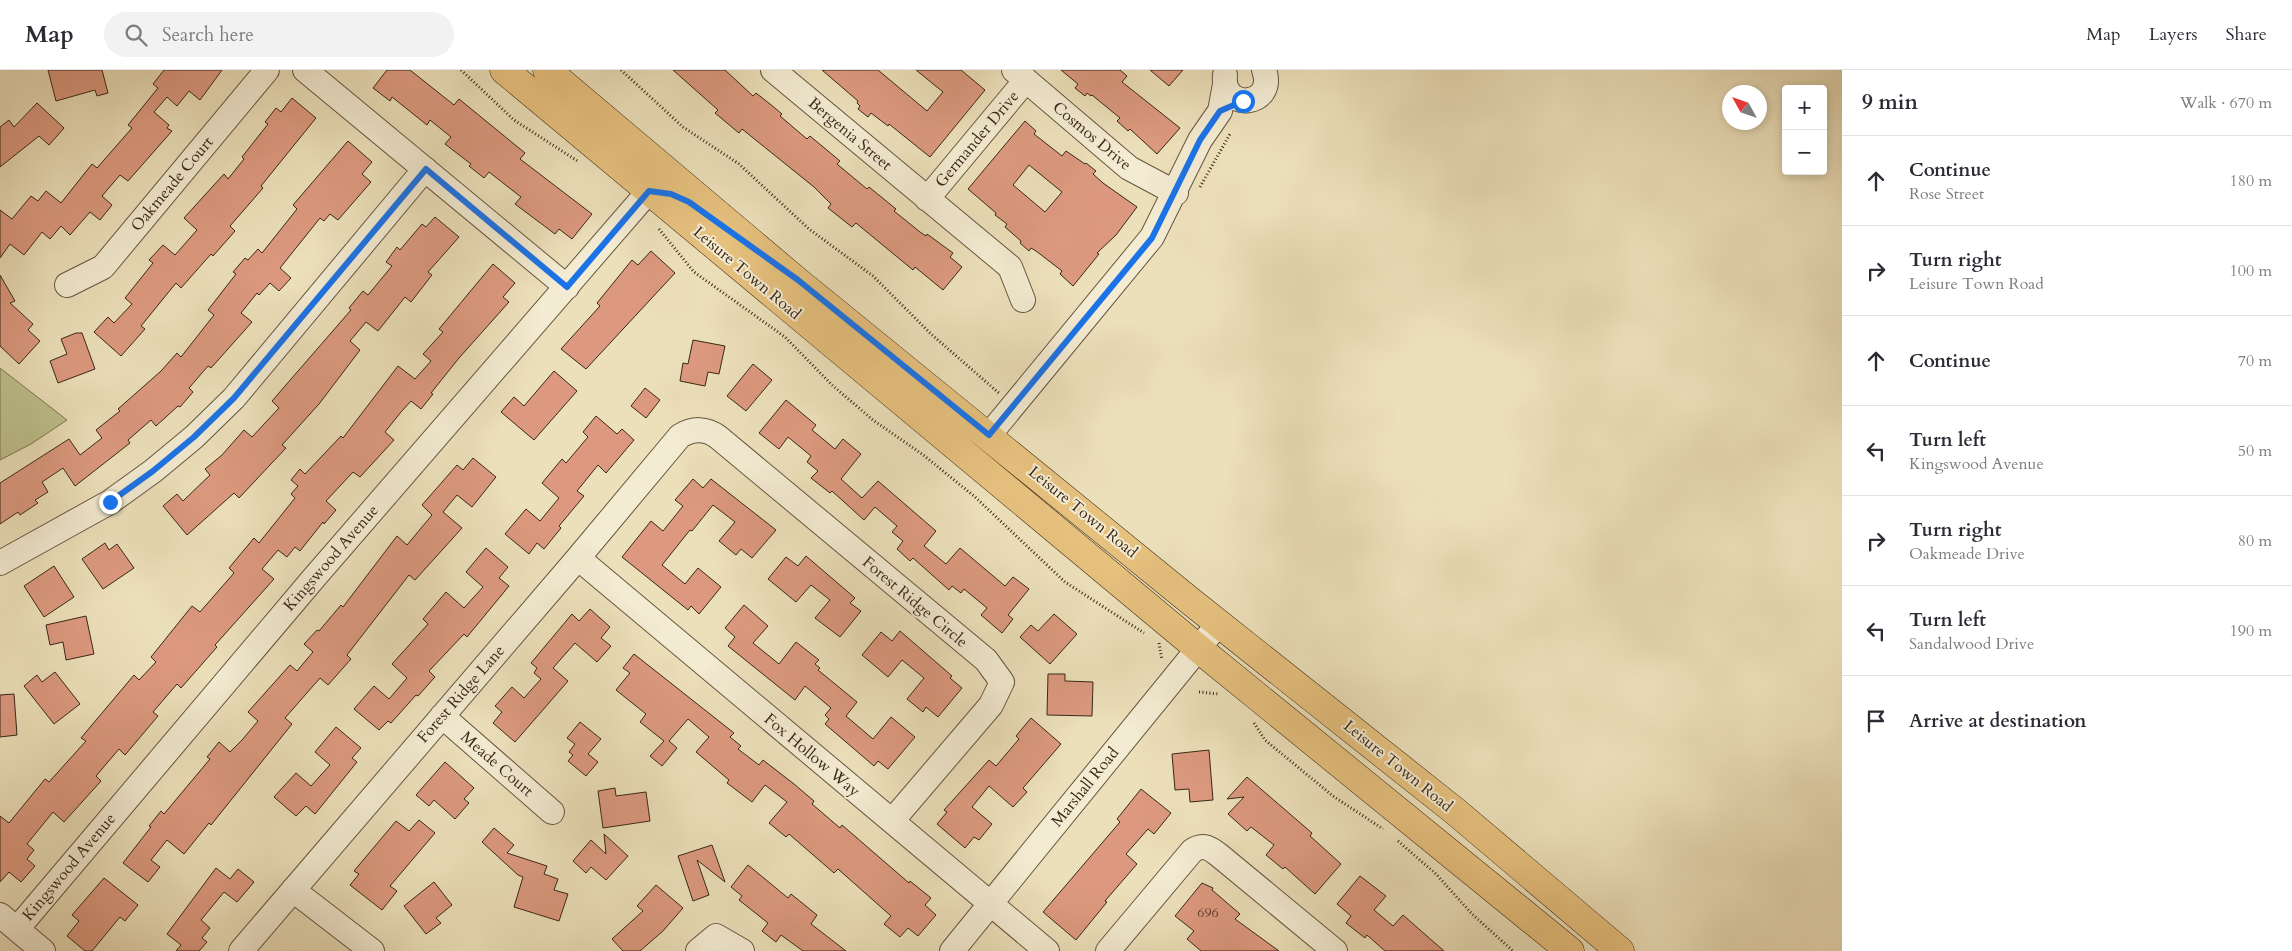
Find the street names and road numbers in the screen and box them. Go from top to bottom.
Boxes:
street label: Germander Drive [930,86,1024,192]
street label: Bergenia Street [803,92,897,176]
street label: Cosmos Drive [1048,96,1136,176]
street label: Oakmeade Court [126,132,218,236]
street label: Leisure Town Road [688,221,806,325]
street label: Leisure Town Road [1024,461,1143,563]
street label: Kingswood Avenue [279,500,383,616]
street label: Forest Ridge Circle [858,551,972,653]
street label: Forest Ridge Lane [412,640,510,748]
street label: Fox Hollow Way [759,708,865,802]
street label: Leisure Town Road [1339,715,1458,817]
street label: Meade Court [456,726,538,802]
street label: Marshall Road [1046,742,1124,831]
street label: Kingswood Avenue [17,808,121,926]

